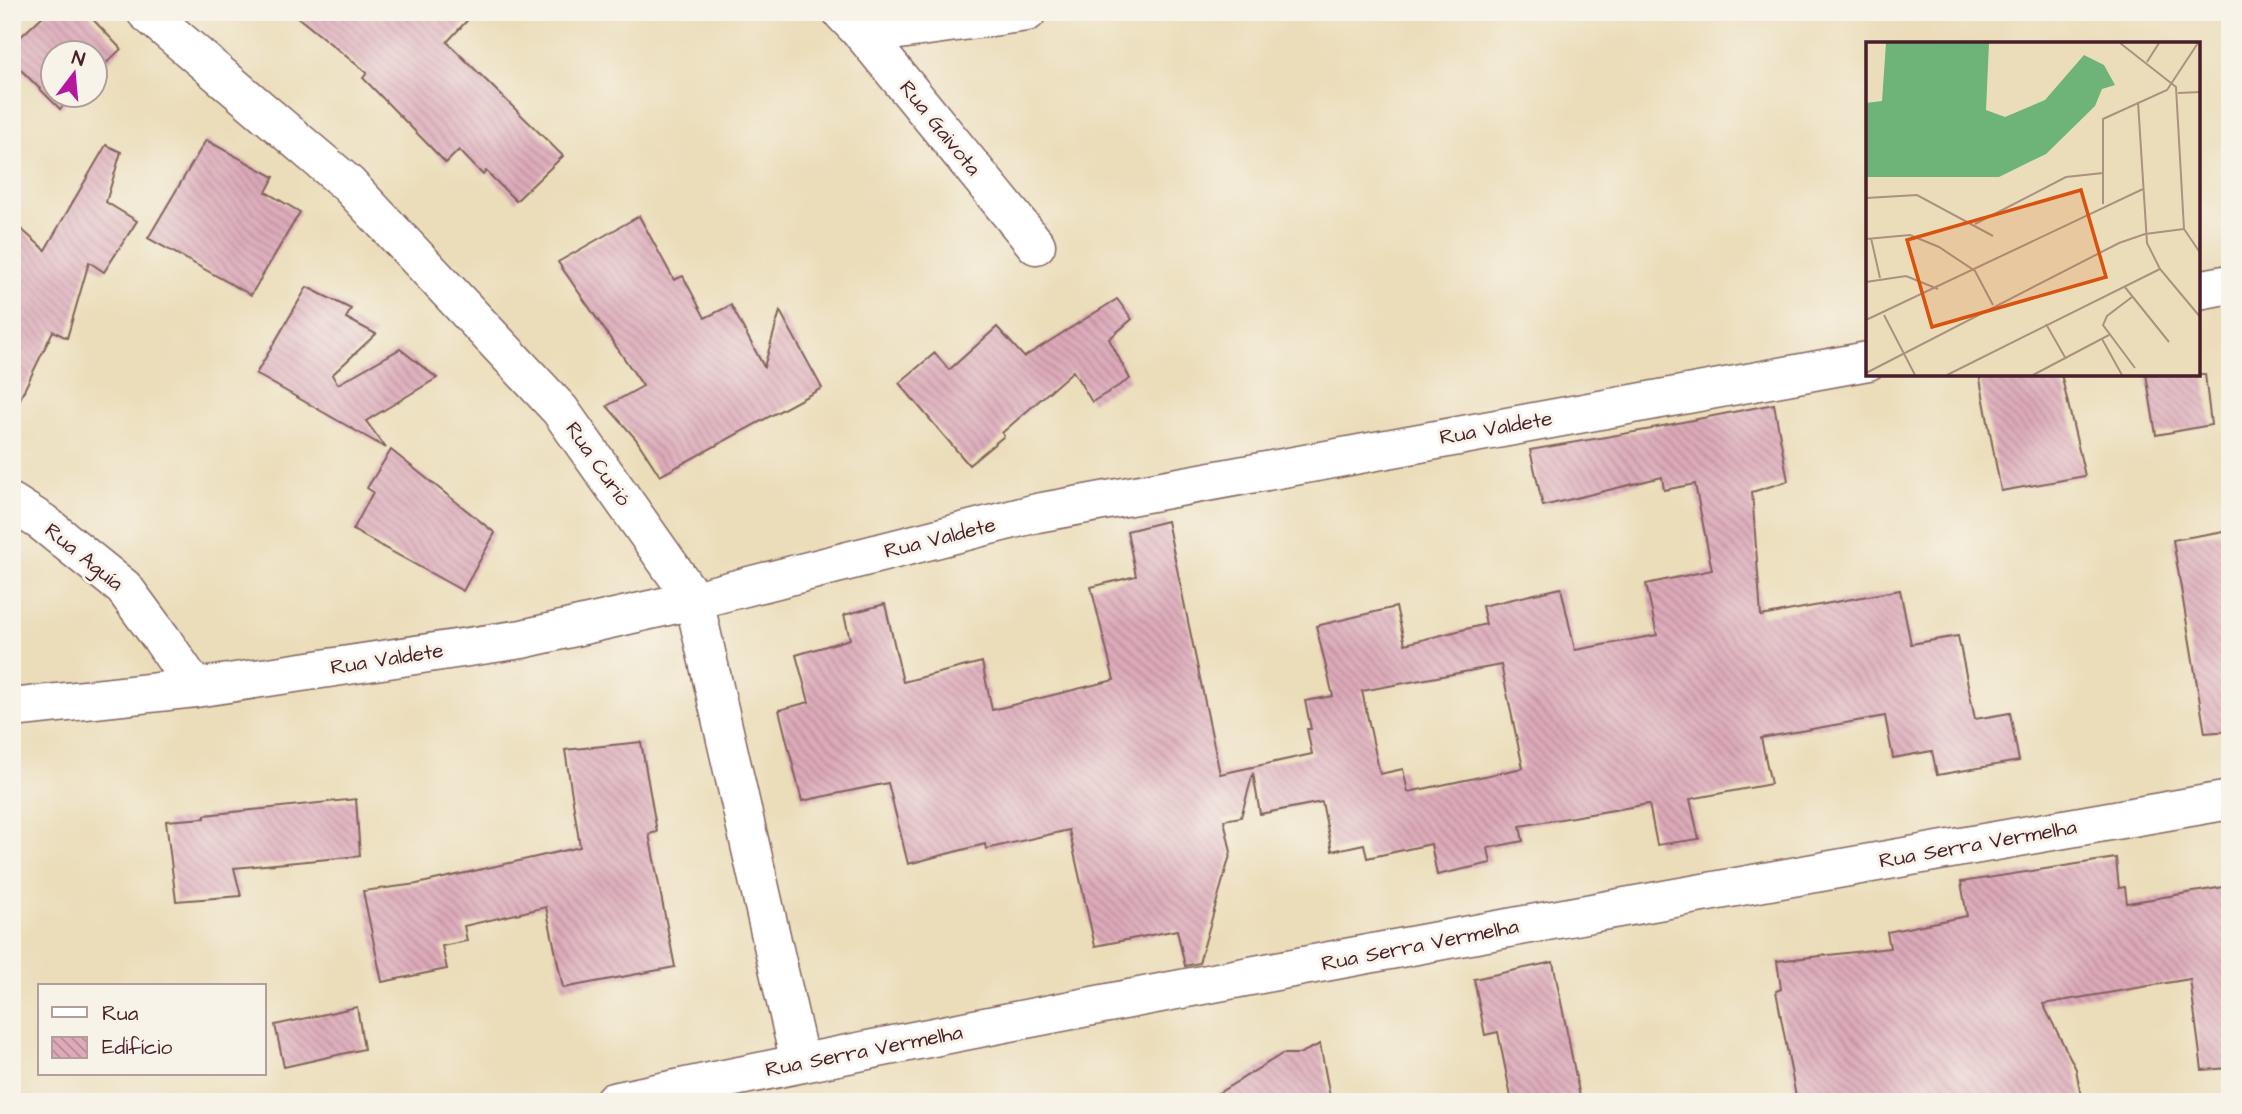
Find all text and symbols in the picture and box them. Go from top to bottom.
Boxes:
north arrow [38,38,108,108]
inset map [1866,42,2200,376]
text: N [69,44,88,74]
street label: Rua Gaivota [893,74,988,182]
street label: Rua Valdete [1437,404,1555,452]
street label: Rua Curió [558,416,638,512]
street label: Rua Valdete [881,510,999,566]
street label: Rua Aguía [37,516,130,599]
street label: Rua Valdete [329,636,445,682]
street label: Rua Serra Vermelha [1877,812,2079,876]
street label: Rua Serra Vermelha [1319,912,1521,978]
legend [38,984,266,1076]
text: Rua [102,999,139,1028]
street label: Rua Serra Vermelha [763,1018,965,1084]
text: Edifício [102,1033,172,1062]

